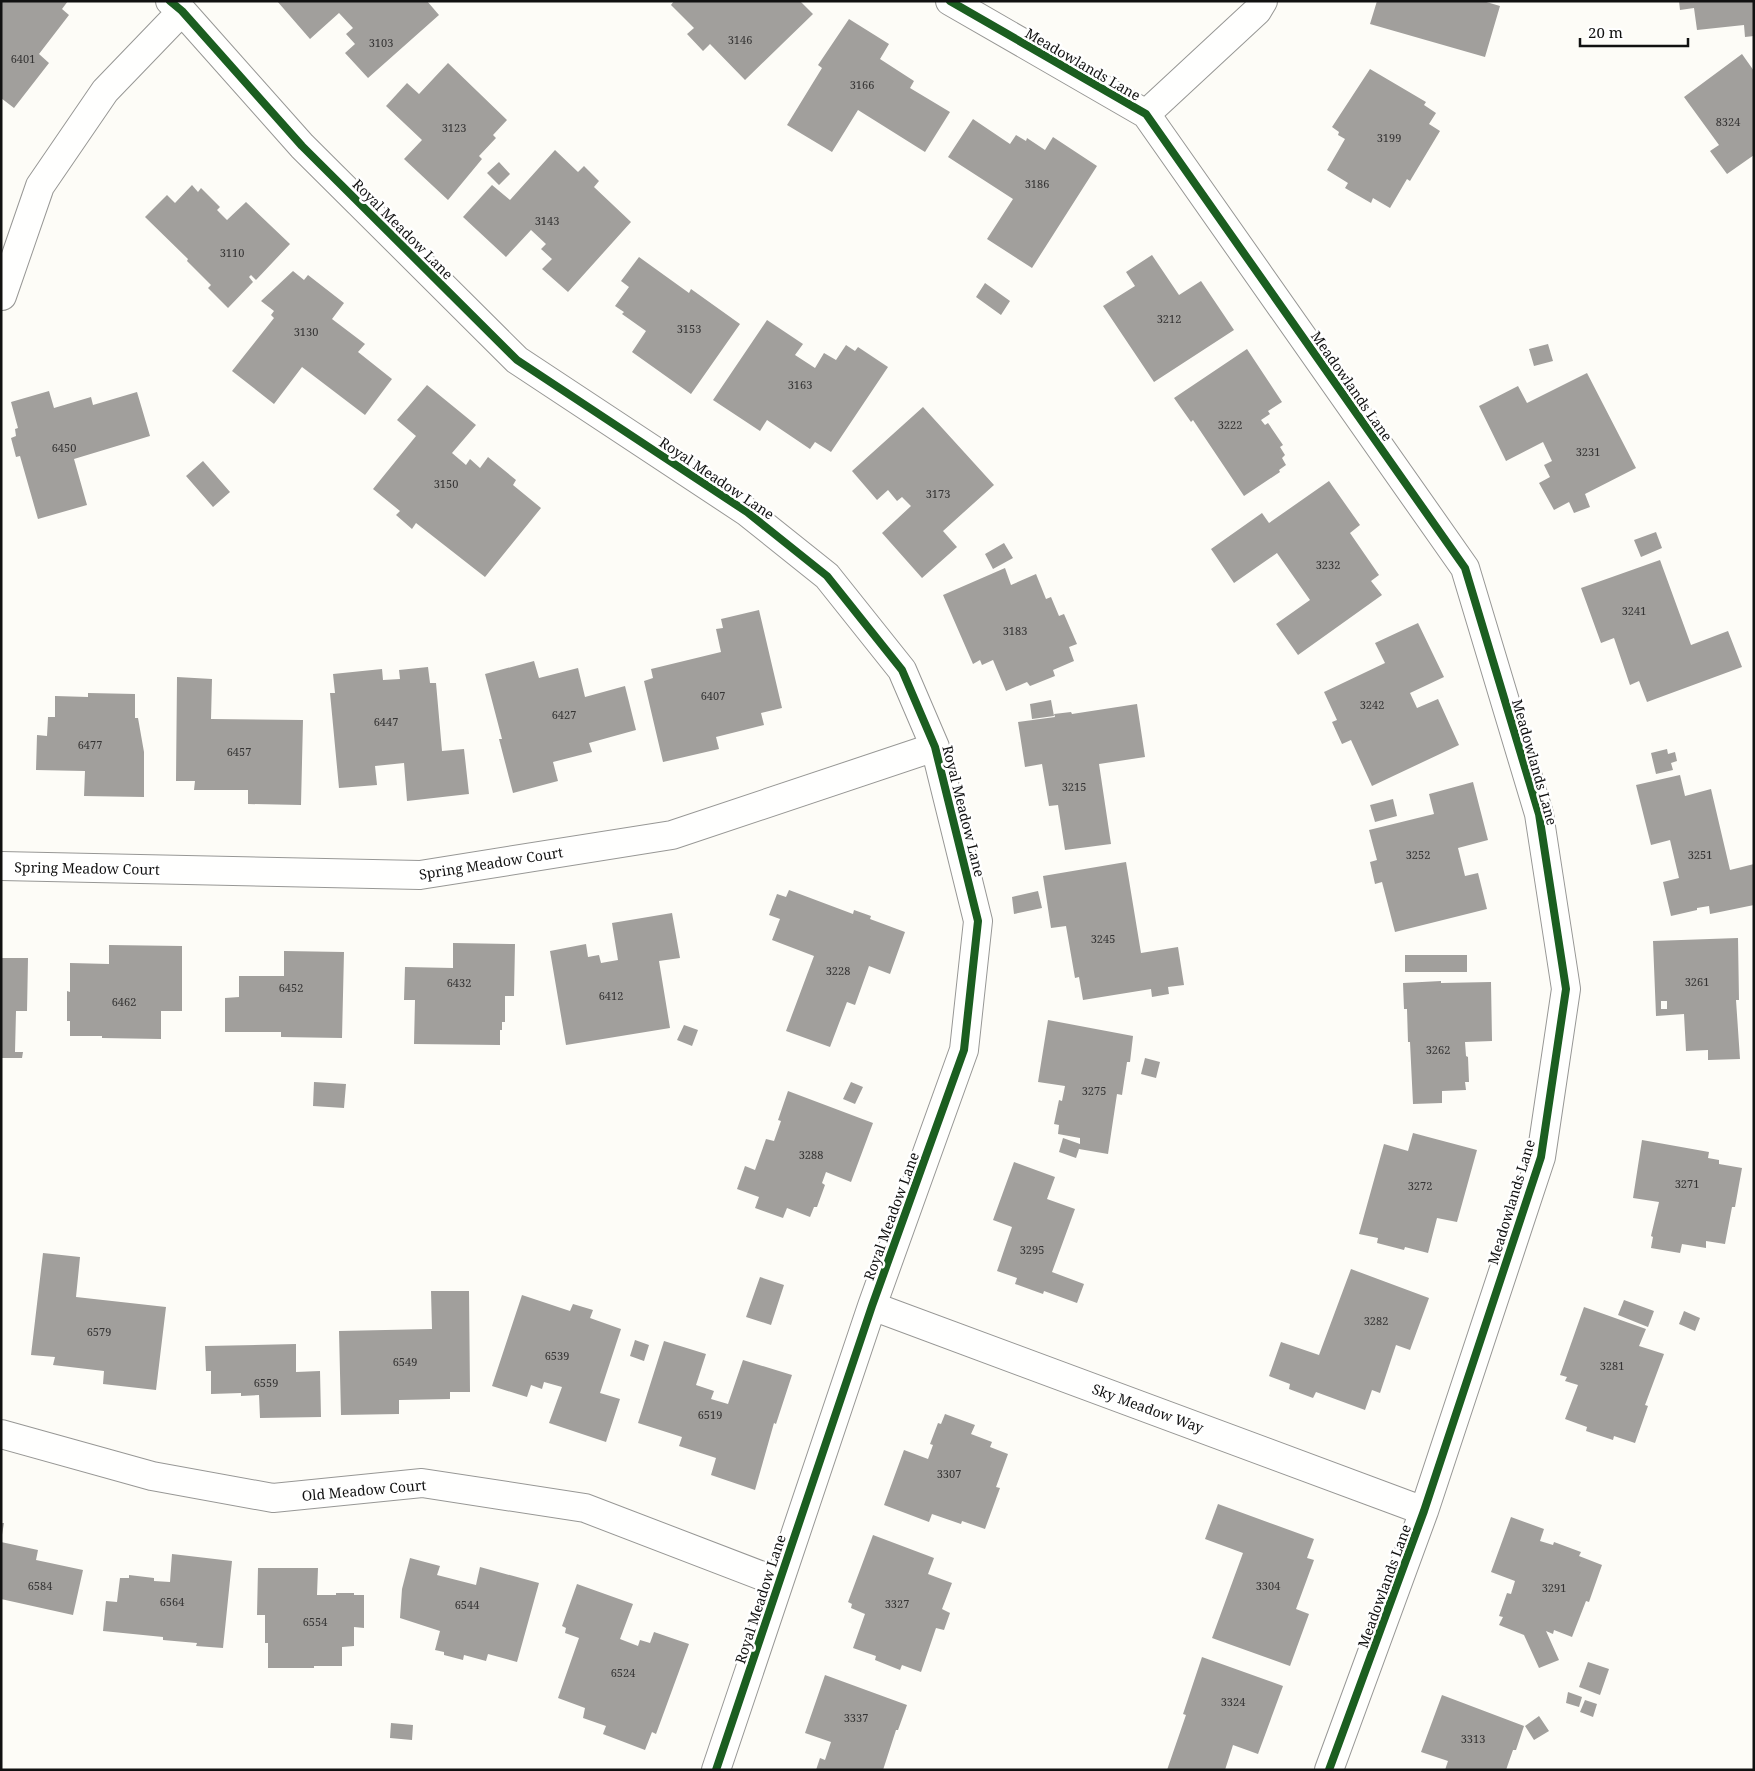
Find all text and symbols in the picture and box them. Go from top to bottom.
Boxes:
scale bar [1580,15,1688,47]
text: 20 m [1588,22,1623,42]
street label: Meadowlands Lane [1022,23,1144,105]
house number: 3146 [728,32,752,47]
house number: 3103 [369,35,393,50]
house number: 6401 [11,51,35,66]
house number: 3166 [850,77,874,92]
house number: 8324 [1716,114,1740,129]
house number: 3123 [442,120,466,135]
house number: 3199 [1377,130,1401,145]
street label: Royal Meadow Lane [349,175,457,283]
house number: 3186 [1025,176,1049,191]
house number: 3143 [535,213,559,228]
house number: 3110 [220,245,244,260]
house number: 3212 [1157,311,1181,326]
house number: 3153 [677,321,701,336]
house number: 3130 [294,324,318,339]
street label: Meadowlands Lane [1307,327,1397,445]
house number: 3163 [788,377,812,392]
house number: 3222 [1218,417,1242,432]
street label: Royal Meadow Lane [656,432,778,524]
house number: 6450 [52,440,76,455]
house number: 3231 [1576,444,1600,459]
house number: 3150 [434,476,458,491]
house number: 3173 [926,486,950,501]
house number: 3232 [1316,557,1340,572]
house number: 3241 [1622,603,1646,618]
house number: 3183 [1003,623,1027,638]
house number: 6407 [701,688,725,703]
house number: 3242 [1360,697,1384,712]
street label: Meadowlands Lane [1508,697,1562,827]
house number: 6427 [552,707,576,722]
house number: 6447 [374,714,398,729]
house number: 6477 [78,737,102,752]
street label: Royal Meadow Lane [938,743,990,879]
house number: 6457 [227,744,251,759]
house number: 3215 [1062,779,1086,794]
street label: Spring Meadow Court [418,842,564,884]
house number: 3252 [1406,847,1430,862]
house number: 3251 [1688,847,1712,862]
street label: Spring Meadow Court [14,857,160,879]
house number: 3245 [1091,931,1115,946]
house number: 3228 [826,963,850,978]
house number: 3261 [1685,974,1709,989]
house number: 6432 [447,975,471,990]
house number: 6452 [279,980,303,995]
house number: 6412 [599,988,623,1003]
house number: 6462 [112,994,136,1009]
house number: 3262 [1426,1042,1450,1057]
house number: 3275 [1082,1083,1106,1098]
street label: Meadowlands Lane [1483,1137,1539,1267]
house number: 3288 [799,1147,823,1162]
street label: Royal Meadow Lane [859,1149,923,1283]
house number: 3271 [1675,1176,1699,1191]
house number: 3272 [1408,1178,1432,1193]
house number: 3295 [1020,1242,1044,1257]
house number: 3282 [1364,1313,1388,1328]
house number: 6579 [87,1324,111,1339]
house number: 6539 [545,1348,569,1363]
house number: 6549 [393,1354,417,1369]
house number: 3281 [1600,1358,1624,1373]
house number: 6559 [254,1375,278,1390]
street label: Sky Meadow Way [1090,1379,1207,1437]
house number: 6519 [698,1407,722,1422]
house number: 3307 [937,1466,961,1481]
street label: Old Meadow Court [301,1475,427,1505]
street label: Meadowlands Lane [1353,1522,1415,1650]
street label: Royal Meadow Lane [730,1532,790,1666]
house number: 6584 [28,1578,52,1593]
house number: 3304 [1256,1578,1280,1593]
house number: 3291 [1542,1580,1566,1595]
house number: 6564 [160,1594,184,1609]
house number: 3327 [885,1596,909,1611]
house number: 6544 [455,1597,479,1612]
house number: 6554 [303,1614,327,1629]
house number: 6524 [611,1665,635,1680]
house number: 3324 [1221,1694,1245,1709]
house number: 3337 [844,1710,868,1725]
house number: 3313 [1461,1731,1485,1746]

